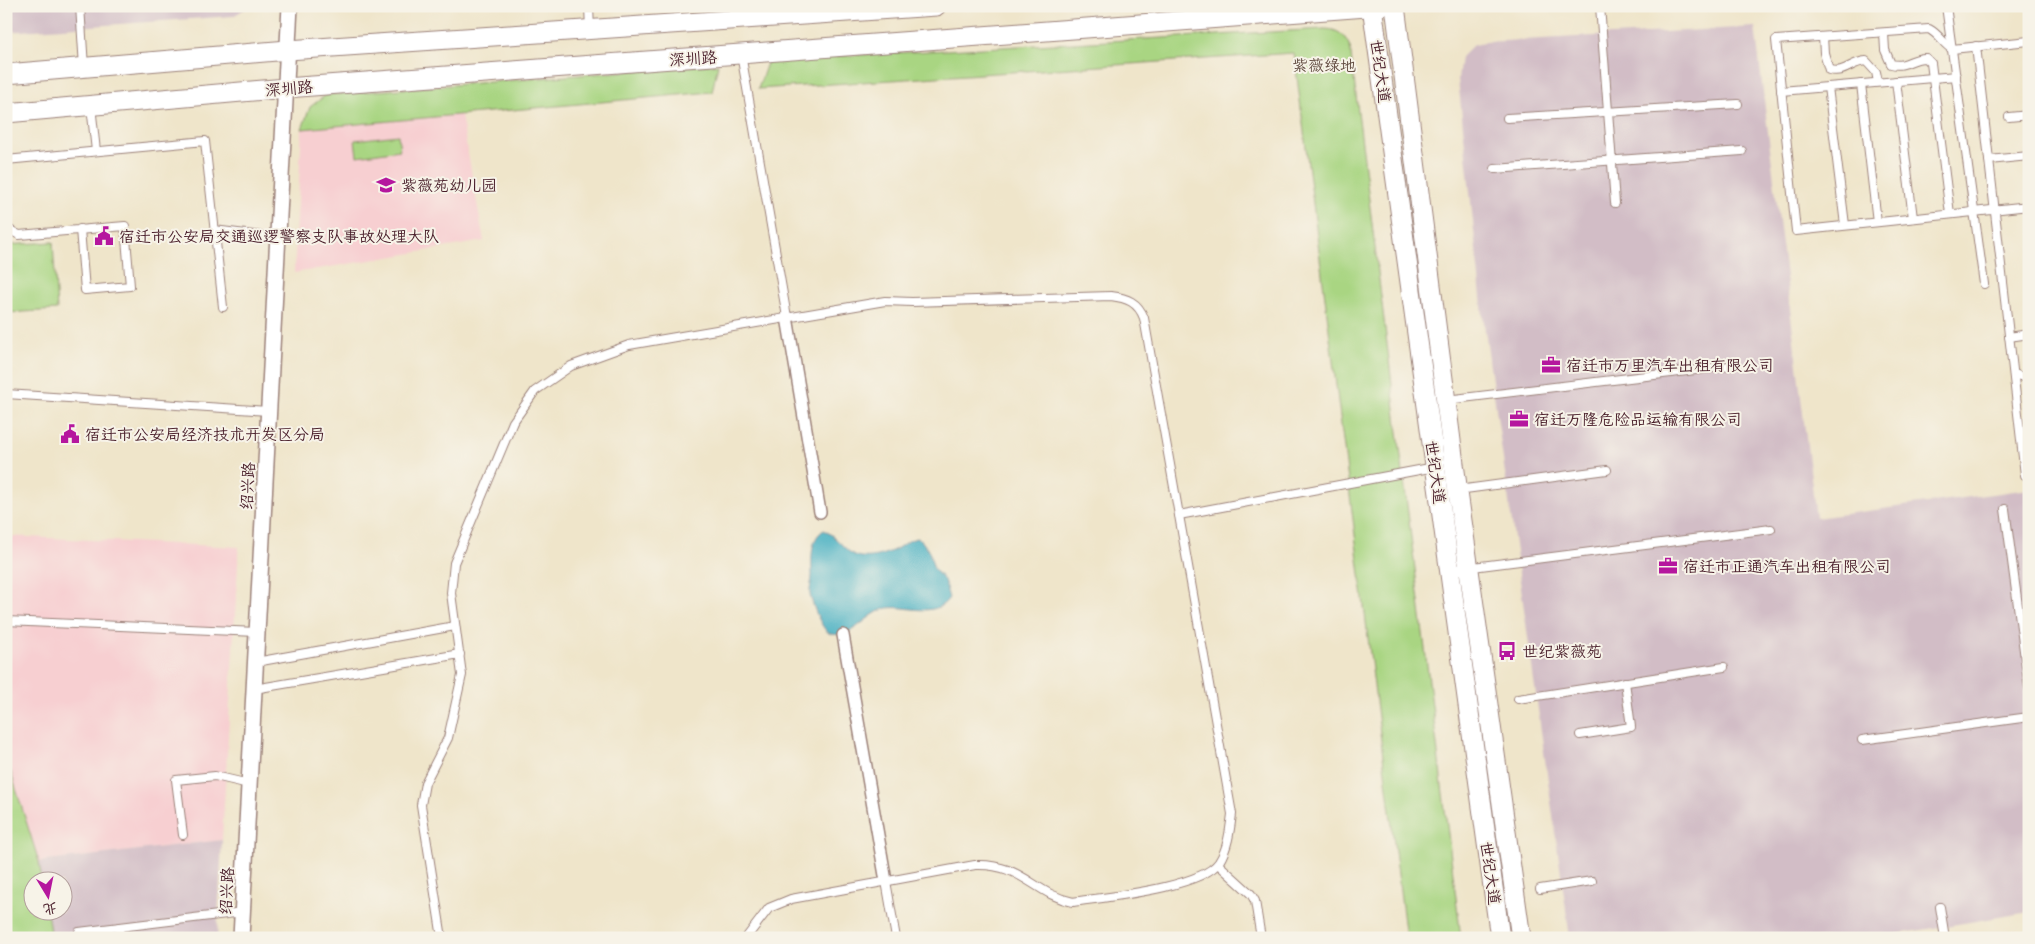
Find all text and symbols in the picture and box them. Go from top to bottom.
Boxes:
street label: 世纪大道 [1365,38,1395,104]
street label: 深圳路 [668,46,718,72]
park label: 紫薇绿地 [1292,55,1356,77]
street label: 深圳路 [264,76,314,102]
school or university icon: 紫薇苑幼儿园 [375,174,397,196]
place label: 紫薇苑幼儿园 [401,175,497,197]
public building icon: 宿迁市公安局交通巡逻警察支队事故处理大队 [93,225,115,247]
place label: 宿迁市公安局交通巡逻警察支队事故处理大队 [119,226,439,248]
office icon: 宿迁市万里汽车出租有限公司 [1540,354,1562,376]
place label: 宿迁市万里汽车出租有限公司 [1566,355,1774,377]
office icon: 宿迁万隆危险品运输有限公司 [1508,408,1530,430]
place label: 宿迁万隆危险品运输有限公司 [1534,409,1742,431]
public building icon: 宿迁市公安局经济技术开发区分局 [59,423,81,445]
place label: 宿迁市公安局经济技术开发区分局 [85,424,325,446]
street label: 世纪大道 [1420,439,1450,505]
street label: 绍兴路 [236,462,260,511]
office icon: 宿迁市正通汽车出租有限公司 [1657,555,1679,577]
place label: 宿迁市正通汽车出租有限公司 [1683,556,1891,578]
bus stop icon: 世纪紫薇苑 [1496,640,1518,662]
place label: 世纪紫薇苑 [1522,641,1602,663]
street label: 世纪大道 [1475,840,1505,906]
street label: 绍兴路 [215,867,239,916]
north arrow [22,872,72,922]
text: 北 [41,897,59,919]

